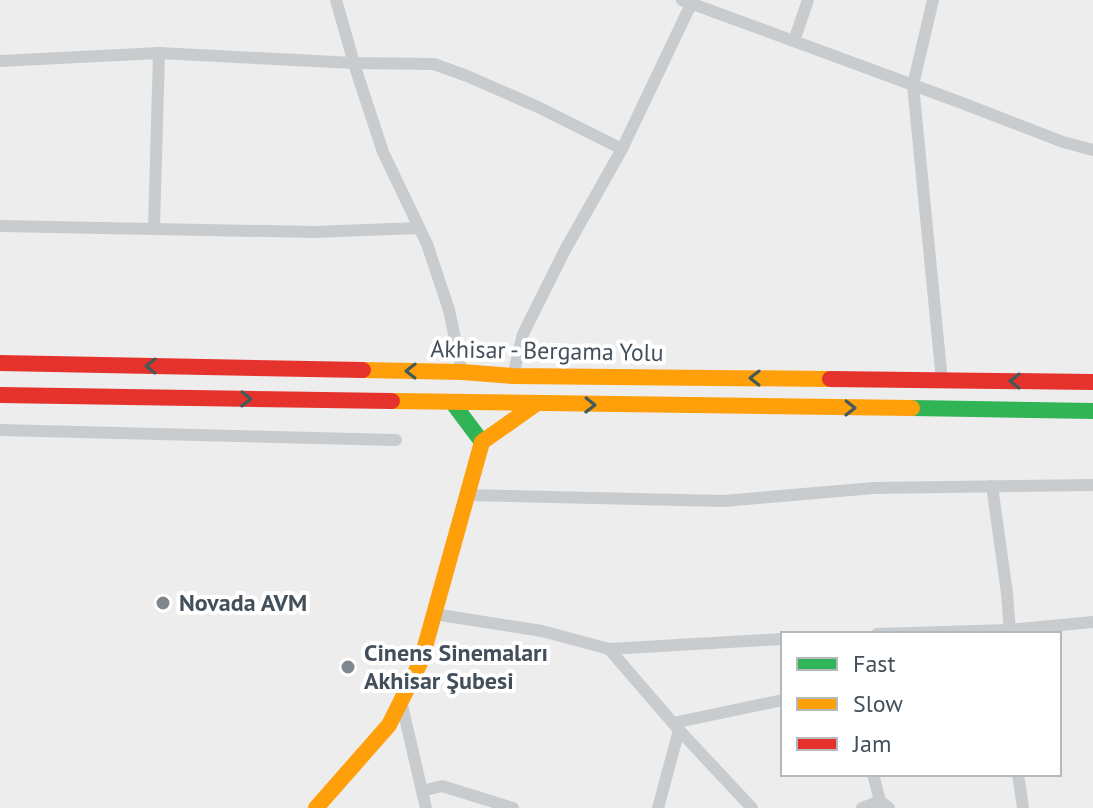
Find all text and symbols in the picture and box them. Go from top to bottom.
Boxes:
street label: Akhisar - Bergama Yolu [430,333,664,368]
one-way arrow [144,358,157,375]
one-way arrow [404,363,417,380]
one-way arrow [748,370,761,387]
one-way arrow [1008,372,1021,390]
one-way arrow [240,390,253,407]
one-way arrow [584,396,597,413]
one-way arrow [844,399,857,417]
place label: Novada AVM [179,587,307,618]
marker: Novada AVM [154,594,172,612]
legend [781,632,1061,776]
place label: Cinens Sinemaları Akhisar Şubesi [364,637,548,696]
text: Fast [853,648,896,679]
marker: Cinens Sinemaları Akhisar Şubesi [339,658,357,676]
text: Slow [853,688,903,719]
text: Jam [852,728,891,759]

